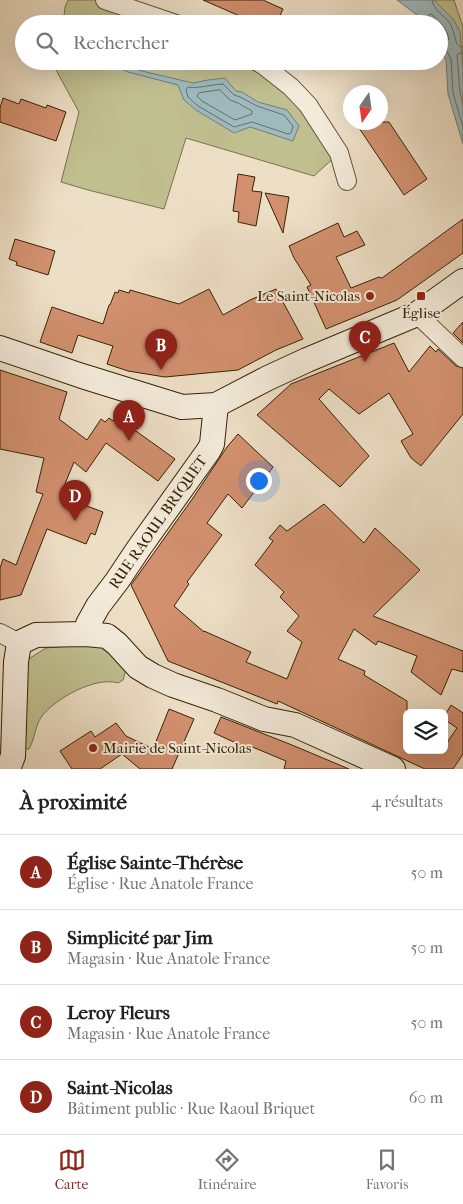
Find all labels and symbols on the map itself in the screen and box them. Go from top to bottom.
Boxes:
north arrow [343,85,388,130]
place label: Le Saint-Nicolas [257,287,360,305]
marker: Le Saint-Nicolas [364,290,376,302]
marker: Église [415,290,427,302]
place label: Église [402,304,441,322]
pin: C [349,321,381,362]
pin: B [145,329,177,370]
pin: A [113,400,145,441]
street label: RUE RAOUL BRIQUET [105,451,211,592]
your location [246,468,272,494]
pin: D [59,480,91,521]
place label: Mairie de Saint-Nicolas [103,739,252,757]
marker: Mairie de Saint-Nicolas [87,742,99,754]

